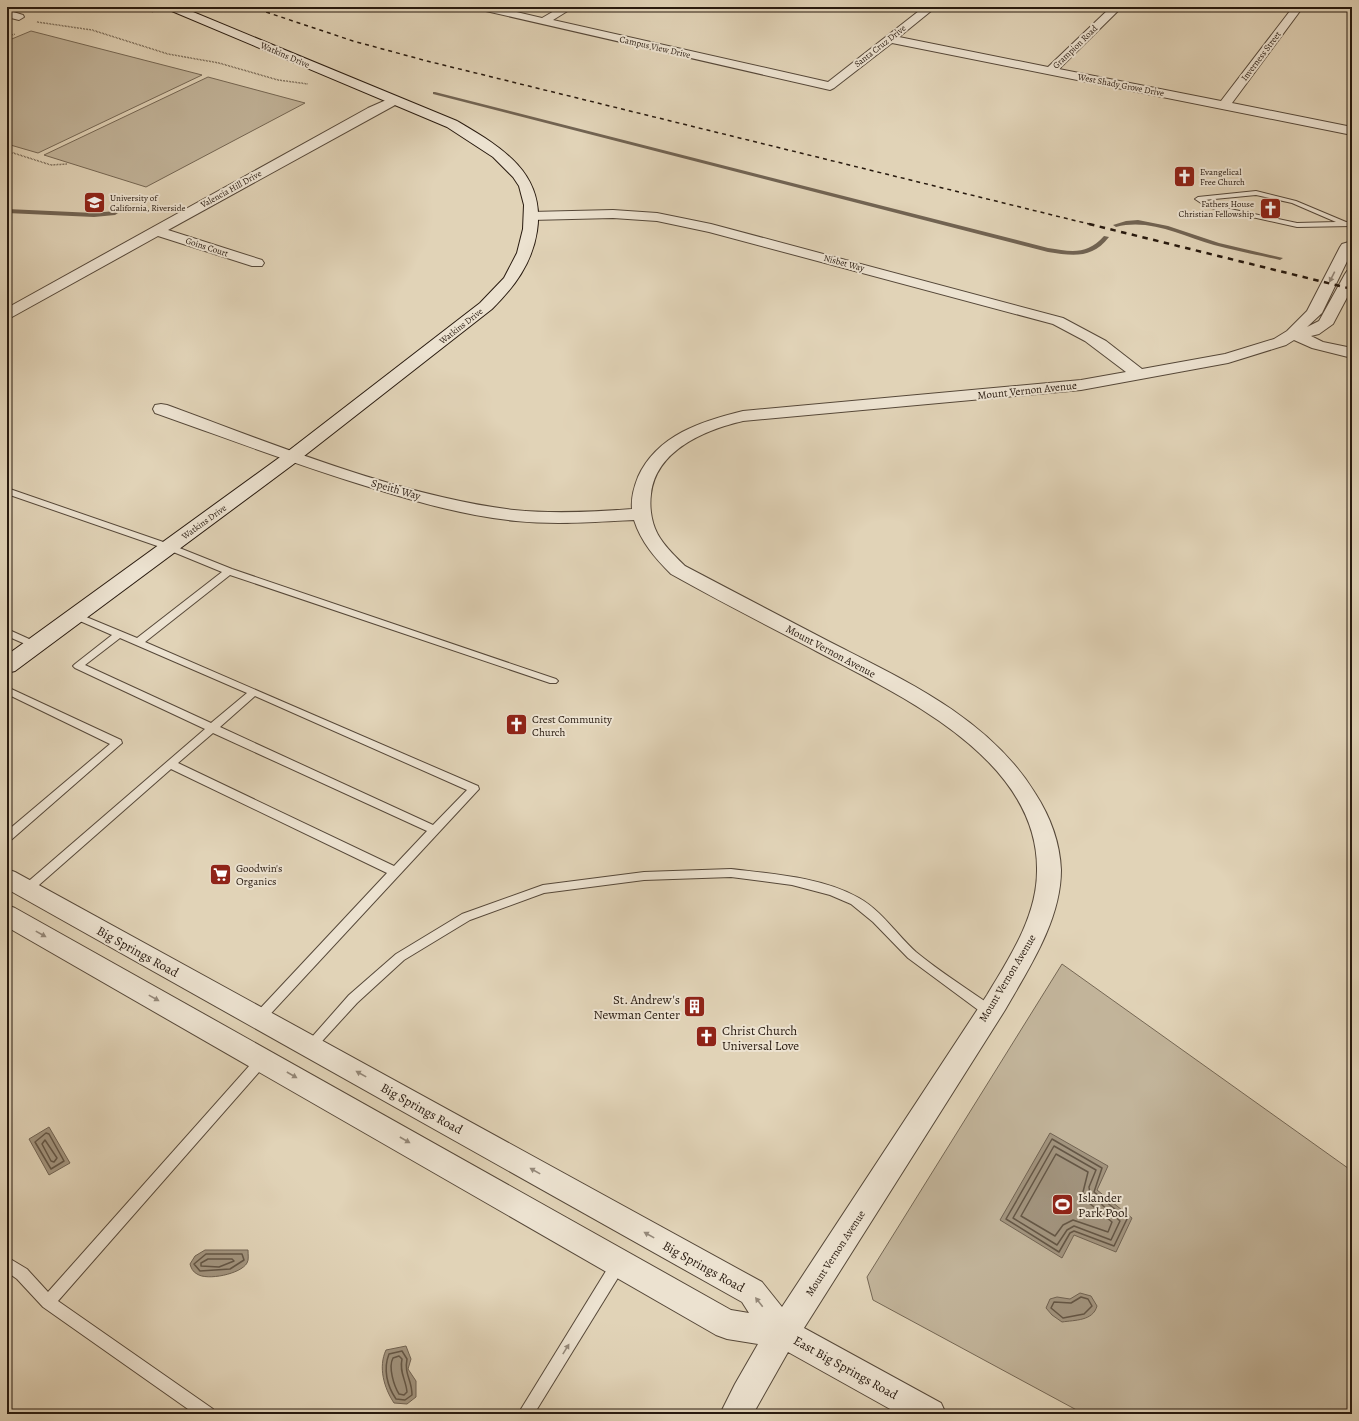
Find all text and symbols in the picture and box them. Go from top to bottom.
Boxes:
street label: Santa Cruz Drive [852,22,908,70]
street label: Grampion Road [1050,22,1100,71]
street label: Inverness Street [1238,29,1284,83]
street label: Campus View Drive [618,33,692,61]
street label: Watkins Drive [258,39,311,71]
street label: West Shady Grove Drive [1076,71,1165,99]
church icon: Evangelical Free Church [1172,164,1198,190]
place label: Evangelical Free Church [1200,166,1245,188]
street label: Valencia Hill Drive [197,167,264,211]
school or university icon: University of California, Riverside [81,190,107,216]
place label: University of California, Riverside [110,192,186,214]
church icon: Fathers House Christian Fellowship [1257,196,1283,222]
place label: Fathers House Christian Fellowship [1179,198,1254,220]
street label: Goins Court [184,234,230,260]
street label: Nisbet Way [822,252,867,274]
one-way arrow [1329,271,1335,283]
street label: Watkins Drive [436,305,485,347]
street label: Mount Vernon Avenue [977,378,1078,403]
street label: Speith Way [370,475,422,504]
street label: Watkins Drive [178,502,229,543]
street label: Mount Vernon Avenue [783,621,878,682]
church icon: Crest Community Church [504,712,530,738]
place label: Crest Community Church [532,712,612,740]
supermarket icon: Goodwin's Organics [208,861,234,887]
place label: Goodwin's Organics [236,861,282,889]
street label: Big Springs Road [94,922,182,981]
one-way arrow [35,930,47,937]
street label: Mount Vernon Avenue [975,932,1040,1025]
place label: St. Andrew's Newman Center [593,991,680,1023]
building icon: St. Andrew's Newman Center [682,993,708,1019]
one-way arrow [148,994,160,1001]
place label: Christ Church Universal Love [722,1022,799,1054]
church icon: Christ Church Universal Love [693,1024,719,1050]
one-way arrow [355,1071,367,1077]
one-way arrow [286,1072,298,1079]
street label: Big Springs Road [378,1079,466,1138]
one-way arrow [399,1136,411,1143]
one-way arrow [529,1168,541,1175]
place label: Islander Park Pool [1078,1189,1128,1221]
sports icon: Islander Park Pool [1049,1191,1075,1217]
street label: Mount Vernon Avenue [802,1207,869,1299]
one-way arrow [643,1231,655,1238]
street label: Big Springs Road [660,1237,748,1296]
one-way arrow [755,1296,764,1307]
street label: East Big Springs Road [791,1332,901,1403]
one-way arrow [562,1344,570,1354]

